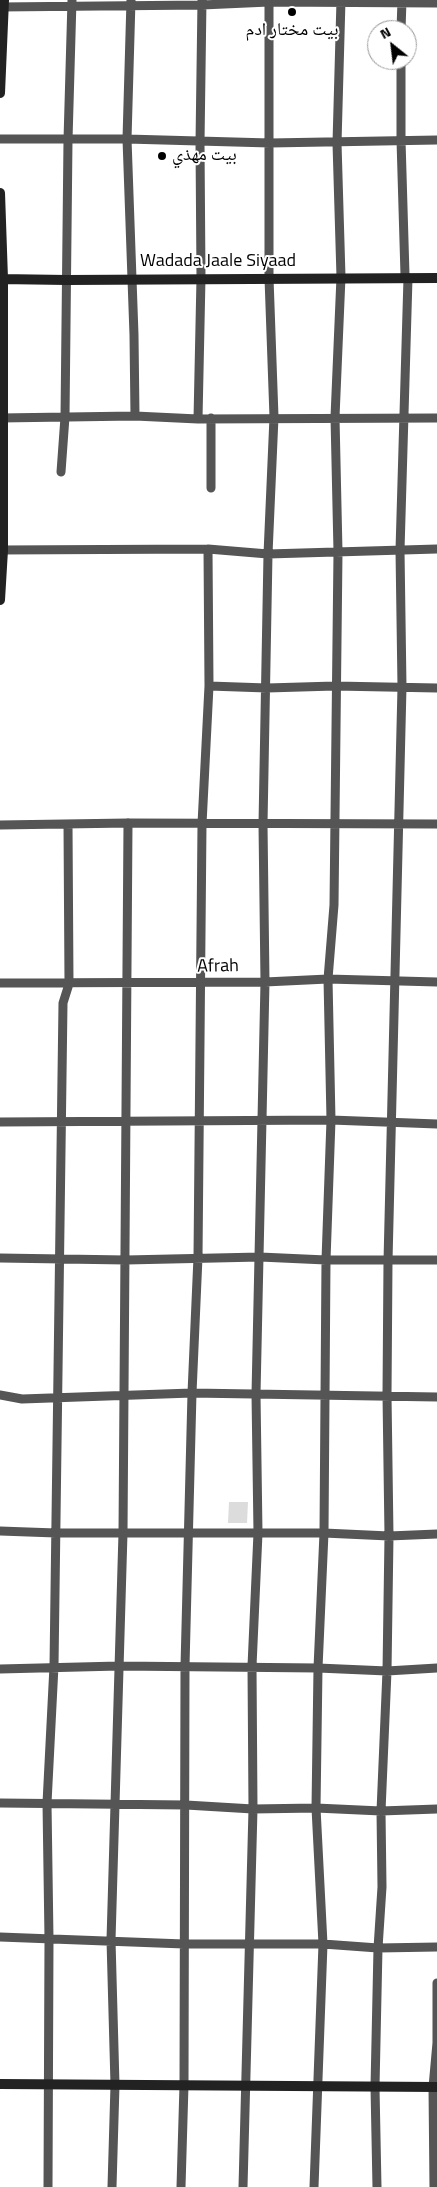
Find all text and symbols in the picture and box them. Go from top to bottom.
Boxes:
marker: بيت مختار ادم [286,6,298,18]
place label: بيت مختار ادم [246,20,338,42]
north arrow [367,20,417,70]
text: N [376,21,394,44]
place label: بيت مهذي [172,145,237,167]
marker: بيت مهذي [156,150,168,162]
street label: Wadada Jaale Siyaad [140,251,296,273]
street label: Afrah [197,956,239,978]

